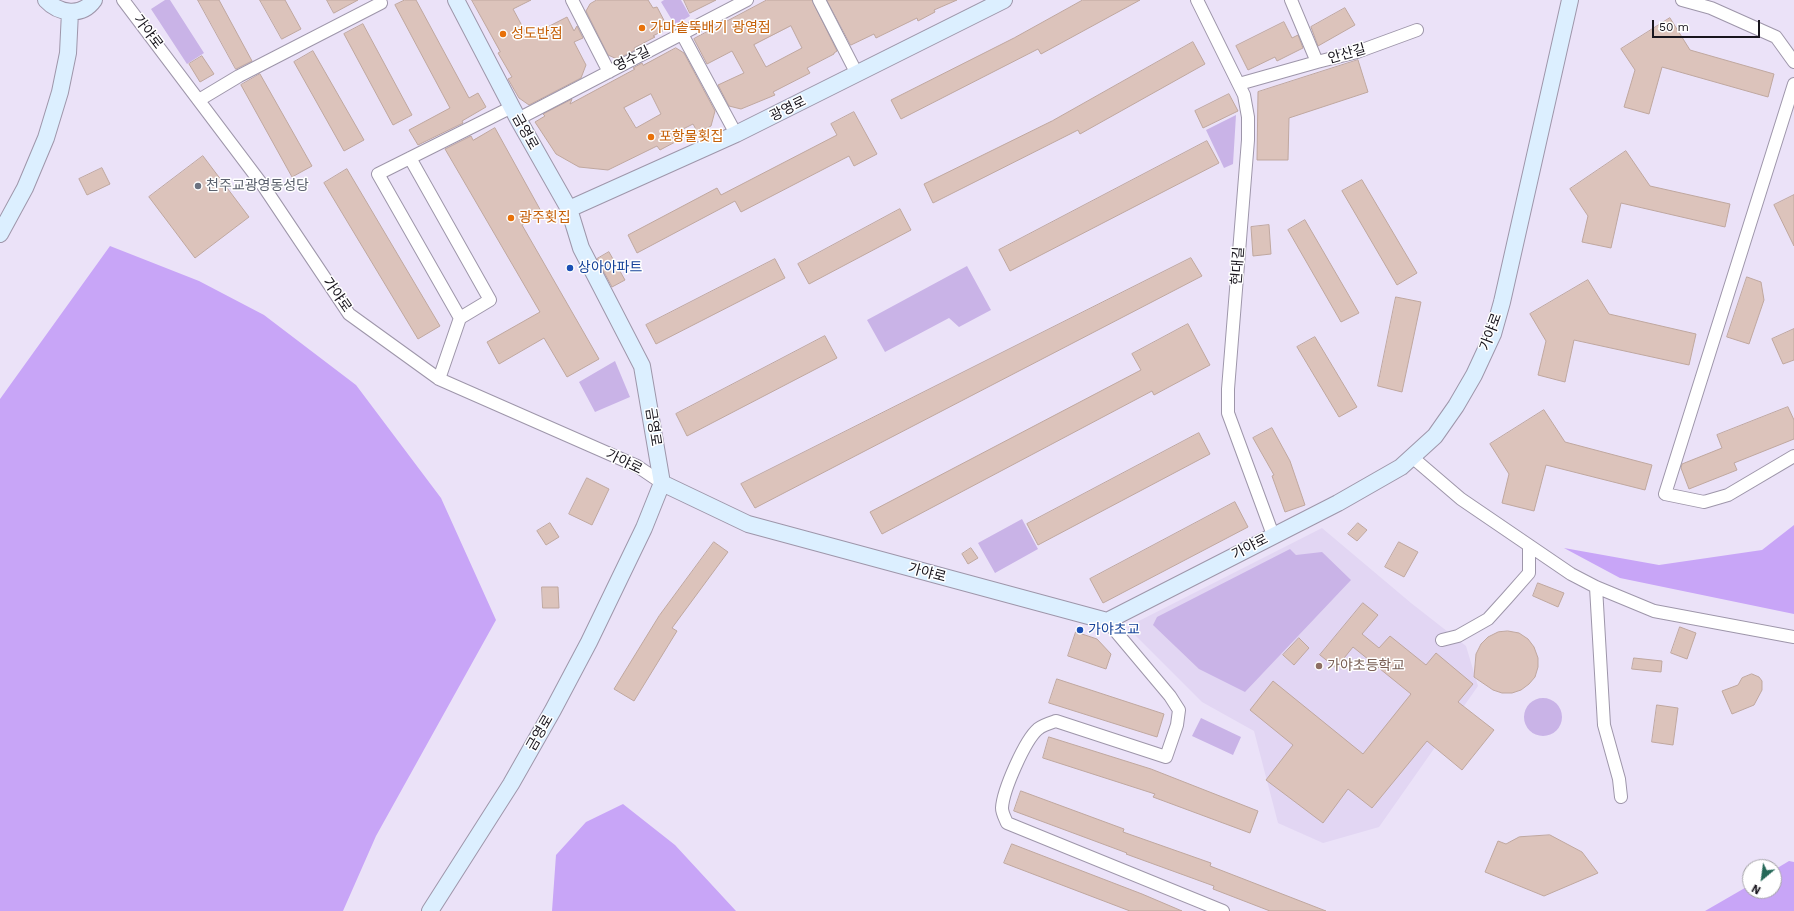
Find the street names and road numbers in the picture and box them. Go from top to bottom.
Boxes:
street label: 가야로 [130,12,166,52]
street label: 안산길 [1326,41,1368,67]
street label: 영수길 [611,43,653,75]
street label: 광영로 [767,93,809,125]
street label: 금영로 [508,111,542,153]
street label: 현대길 [1228,246,1248,286]
street label: 가야로 [319,274,355,316]
street label: 가야로 [1476,311,1506,353]
street label: 금영로 [642,407,664,447]
street label: 가야로 [603,446,645,478]
street label: 가야로 [1229,531,1271,563]
street label: 가야로 [906,560,948,586]
street label: 금영로 [523,712,557,754]

